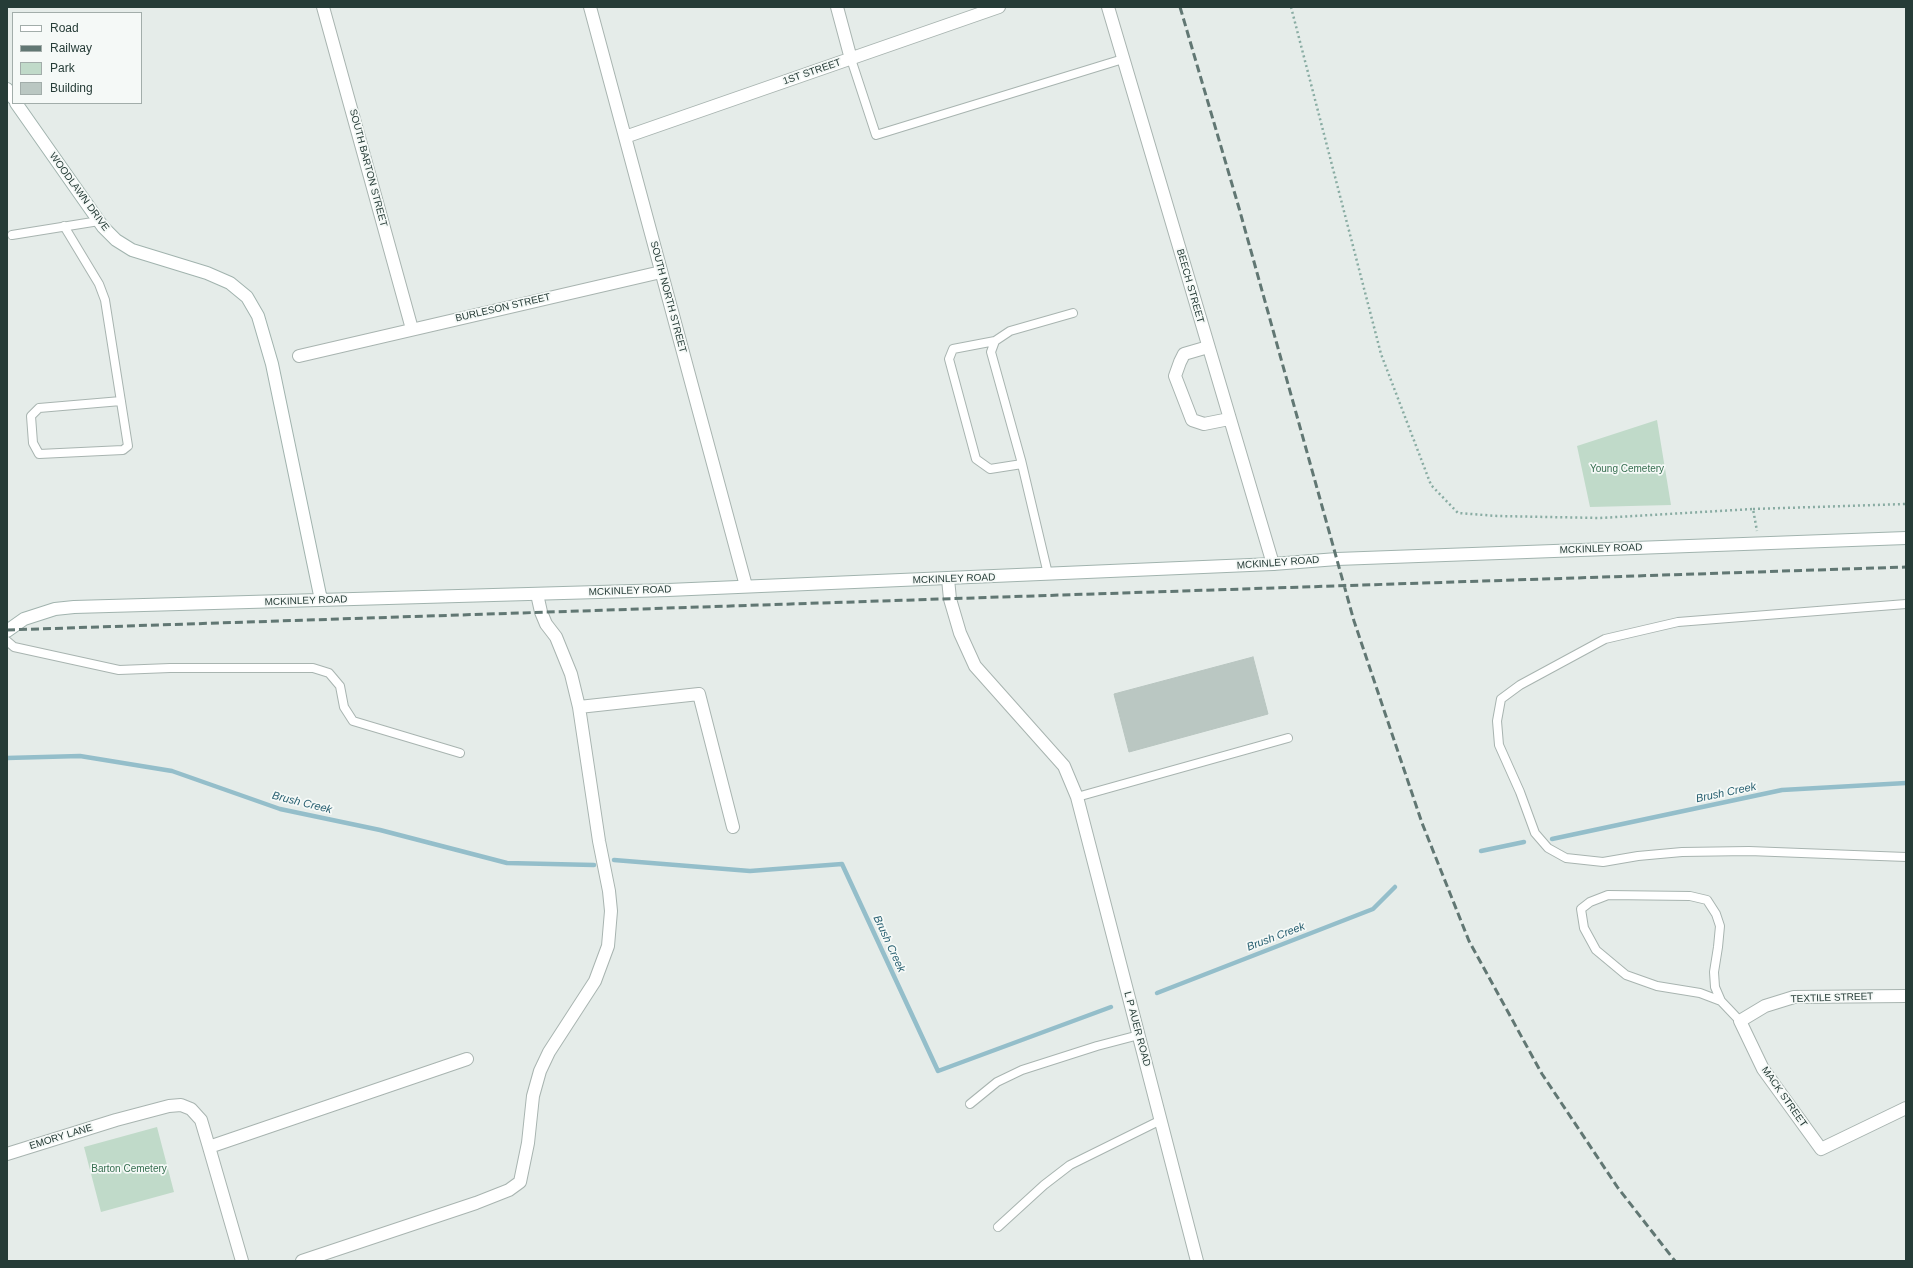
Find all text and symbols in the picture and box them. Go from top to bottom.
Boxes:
legend [12,12,142,104]
text: Road [50,21,79,35]
text: Railway [50,41,92,55]
street label: 1ST STREET [781,56,843,88]
text: Park [50,61,75,75]
text: Building [50,81,93,95]
street label: SOUTH BARTON STREET [347,108,389,228]
street label: WOODLAWN DRIVE [46,150,112,234]
street label: SOUTH NORTH STREET [647,240,689,354]
street label: BEECH STREET [1174,247,1206,325]
street label: BURLESON STREET [454,291,552,325]
park label: Young Cemetery [1590,463,1664,475]
street label: MCKINLEY ROAD [1559,542,1643,556]
street label: MCKINLEY ROAD [1236,554,1320,572]
street label: MCKINLEY ROAD [912,572,996,586]
street label: MCKINLEY ROAD [588,584,672,598]
street label: MCKINLEY ROAD [264,594,348,608]
water label: Brush Creek [1695,780,1757,806]
water label: Brush Creek [271,789,333,817]
water label: Brush Creek [870,914,908,974]
water label: Brush Creek [1245,920,1307,954]
street label: L P AUER ROAD [1121,990,1153,1068]
street label: TEXTILE STREET [1790,991,1874,1005]
street label: MACK STREET [1759,1064,1809,1130]
street label: EMORY LANE [28,1122,94,1152]
park label: Barton Cemetery [91,1163,167,1175]

